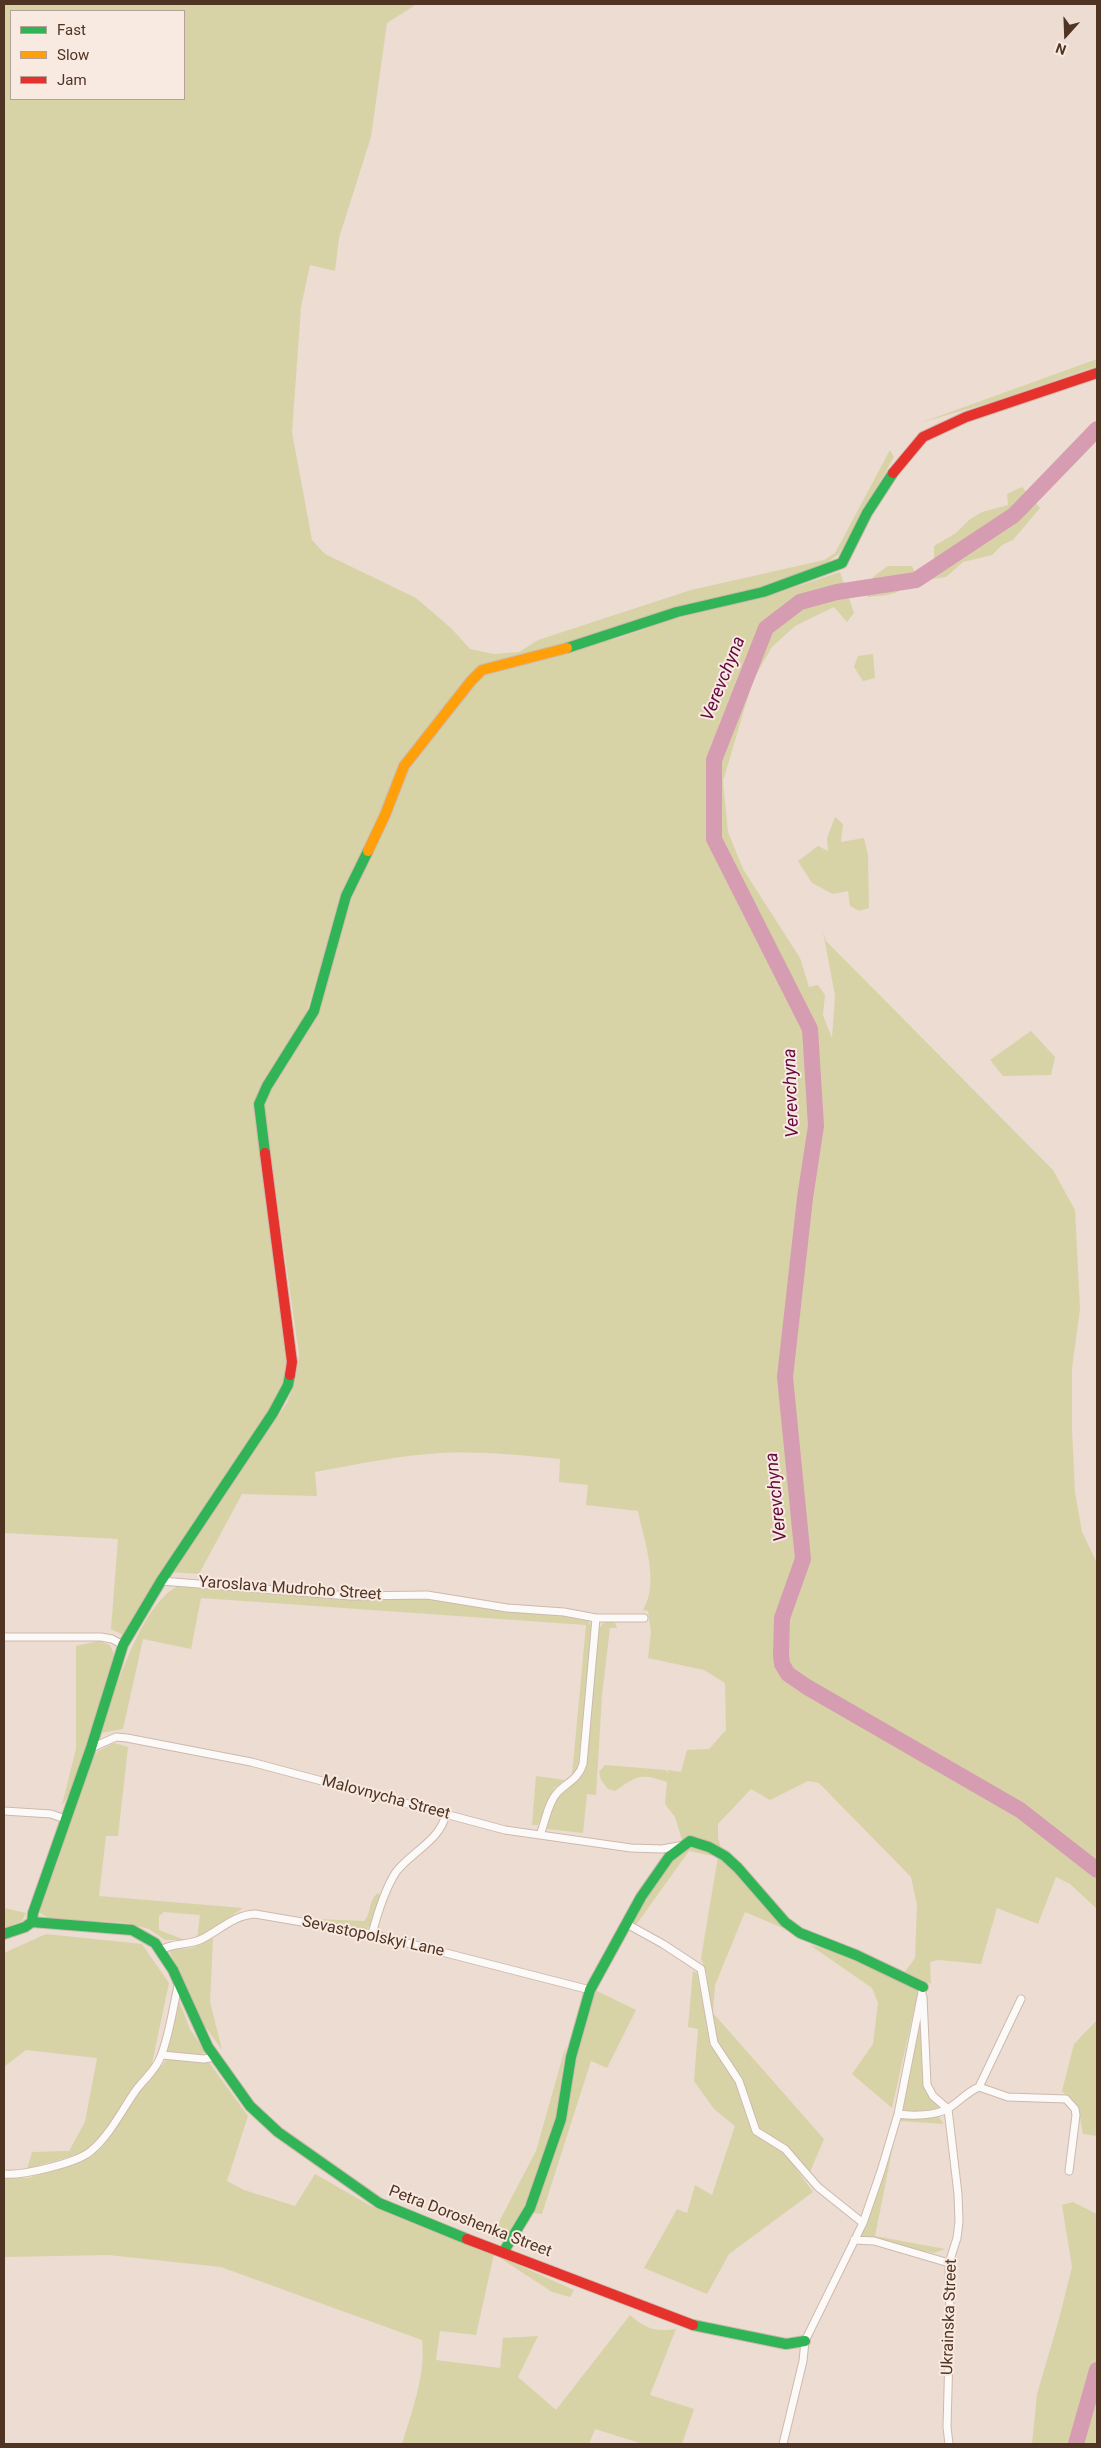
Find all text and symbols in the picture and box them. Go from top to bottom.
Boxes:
legend [10,10,185,100]
north arrow [1041,10,1091,60]
text: Fast [57,21,86,39]
text: N [1053,40,1068,58]
text: Slow [57,46,89,64]
text: Jam [57,71,87,89]
water label: Verevchyna [697,634,751,724]
water label: Verevchyna [780,1048,804,1138]
water label: Verevchyna [762,1451,792,1543]
street label: Yaroslava Mudroho Street [198,1573,382,1605]
street label: Malovnycha Street [320,1772,452,1824]
street label: Sevastopolskyi Lane [300,1913,446,1961]
street label: Petra Doroshenka Street [386,2182,554,2262]
street label: Ukrainska Street [938,2259,962,2375]

